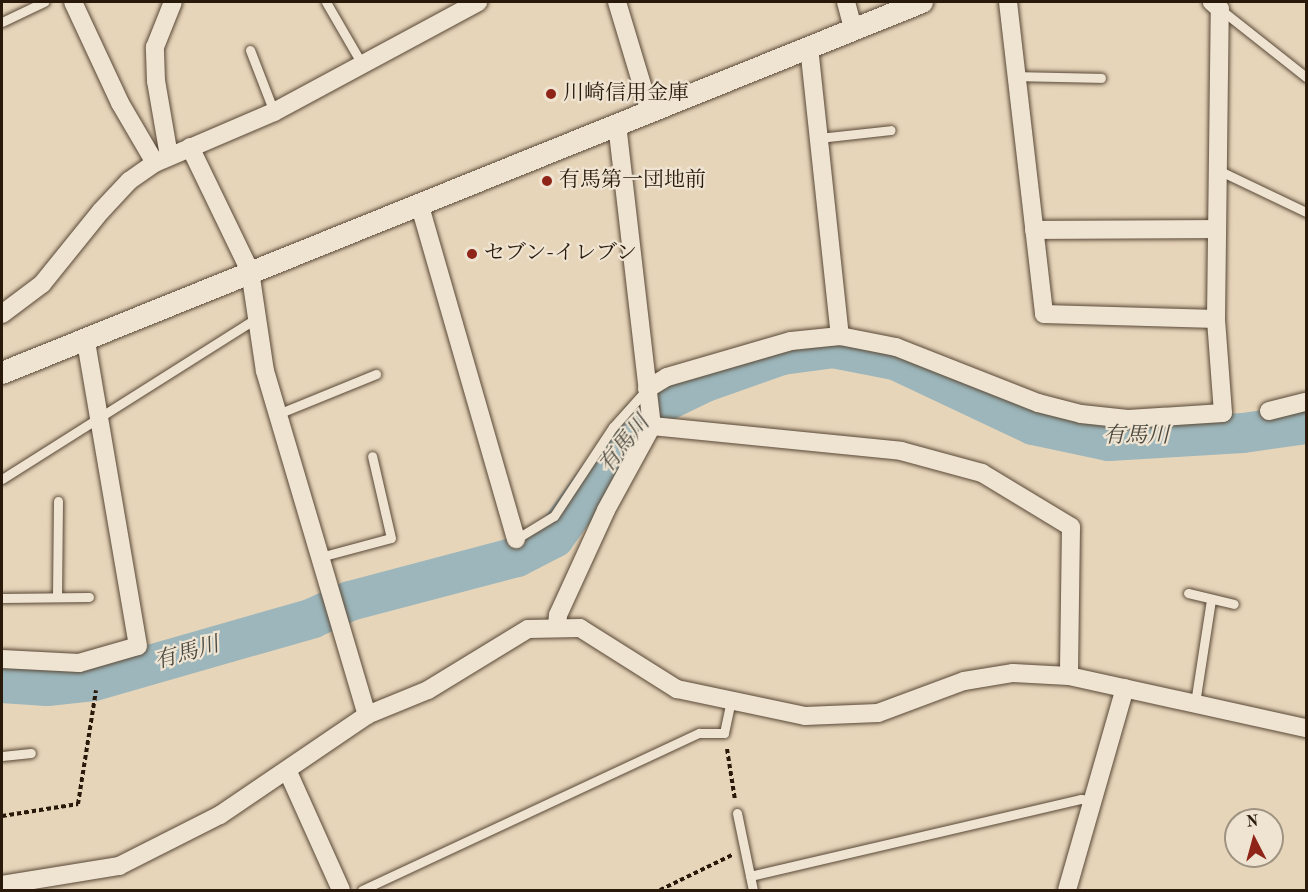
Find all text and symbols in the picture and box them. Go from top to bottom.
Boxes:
place label: 川崎信用金庫 [563,81,689,107]
marker: 川崎信用金庫 [544,87,558,101]
place label: 有馬第一団地前 [559,168,706,194]
marker: 有馬第一団地前 [540,174,554,188]
place label: セブン-イレブン [484,241,639,267]
marker: セブン-イレブン [465,247,479,261]
water label: 有馬川 [594,411,656,479]
water label: 有馬川 [1103,424,1169,450]
water label: 有馬川 [152,632,222,676]
north arrow [1224,808,1284,868]
text: N [1245,813,1259,831]

